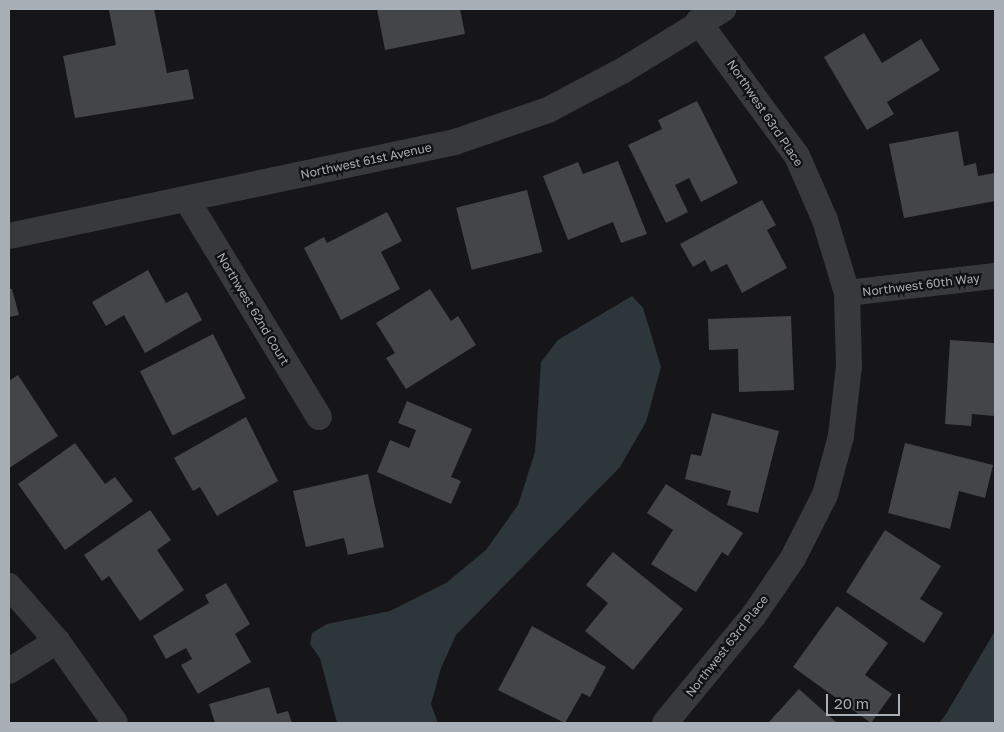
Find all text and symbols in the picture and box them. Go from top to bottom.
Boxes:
street label: Northwest 63rd Place [724,57,806,169]
street label: Northwest 61st Avenue [299,140,433,182]
street label: Northwest 62nd Court [214,250,292,368]
street label: Northwest 60th Way [861,271,981,299]
street label: Northwest 63rd Place [683,592,771,700]
scale bar [829,684,903,716]
text: 20 m [834,694,869,712]

